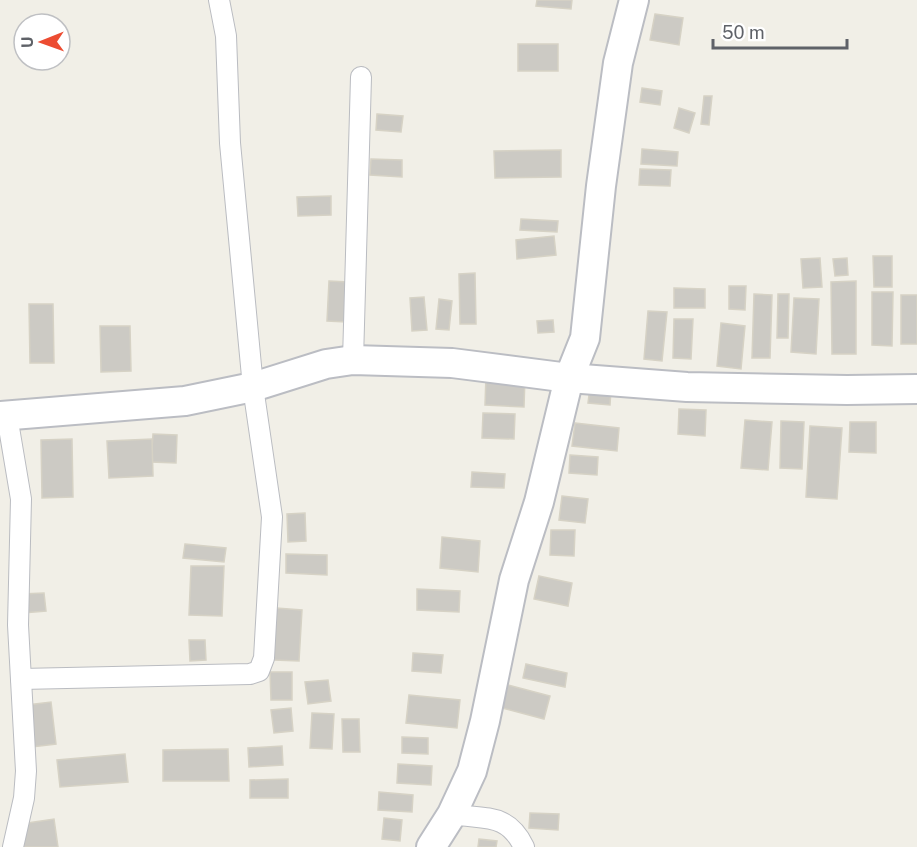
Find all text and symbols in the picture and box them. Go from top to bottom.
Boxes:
north arrow [12,12,72,72]
scale bar [713,12,846,50]
text: 50 m [722,22,765,43]
text: U [18,36,37,48]

